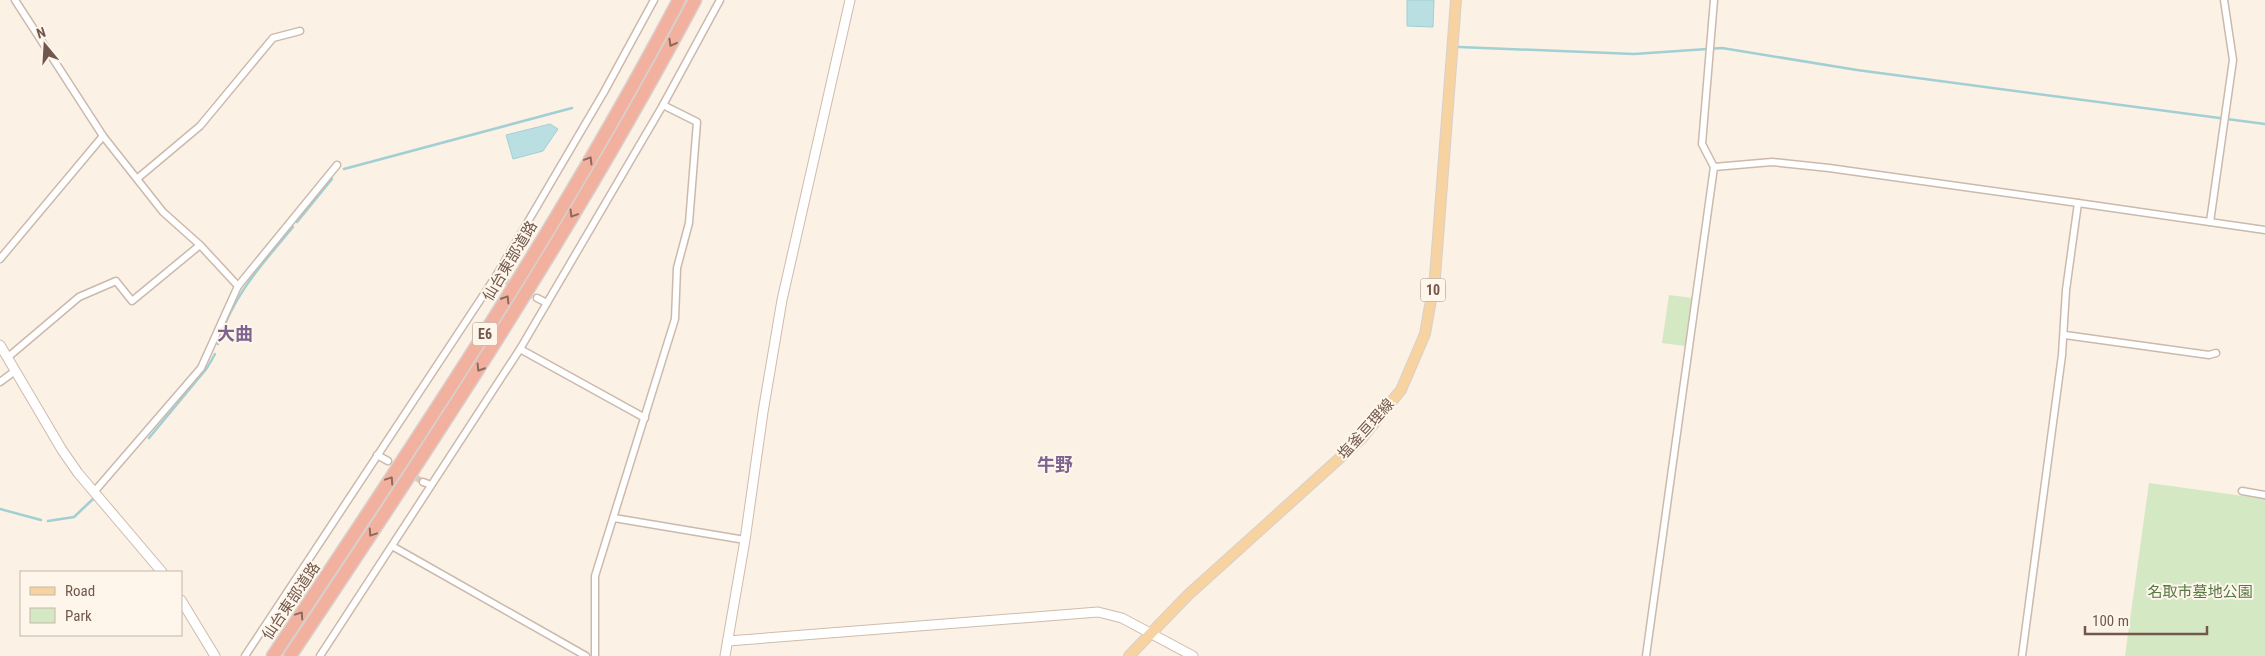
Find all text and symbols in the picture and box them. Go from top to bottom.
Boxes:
north arrow [20,20,70,70]
text: N [34,24,48,42]
one-way arrow [668,37,678,46]
one-way arrow [583,156,593,165]
one-way arrow [570,209,580,218]
street label: 仙台東部道路 [479,218,541,304]
road number: 10 [1420,278,1446,302]
one-way arrow [500,296,510,305]
road number: E6 [472,322,498,346]
district label: 大曲 [217,323,253,344]
one-way arrow [477,362,486,372]
street label: 塩釜亘理線 [1334,395,1398,463]
district label: 牛野 [1037,454,1073,475]
one-way arrow [384,477,394,486]
one-way arrow [369,528,378,537]
street label: 仙台東部道路 [258,559,324,643]
legend [20,571,182,636]
text: Road [65,582,95,600]
park label: 名取市墓地公園 [2147,583,2253,601]
scale bar [2085,604,2208,636]
text: Park [65,607,92,625]
one-way arrow [294,612,303,621]
text: 100 m [2092,612,2129,630]

